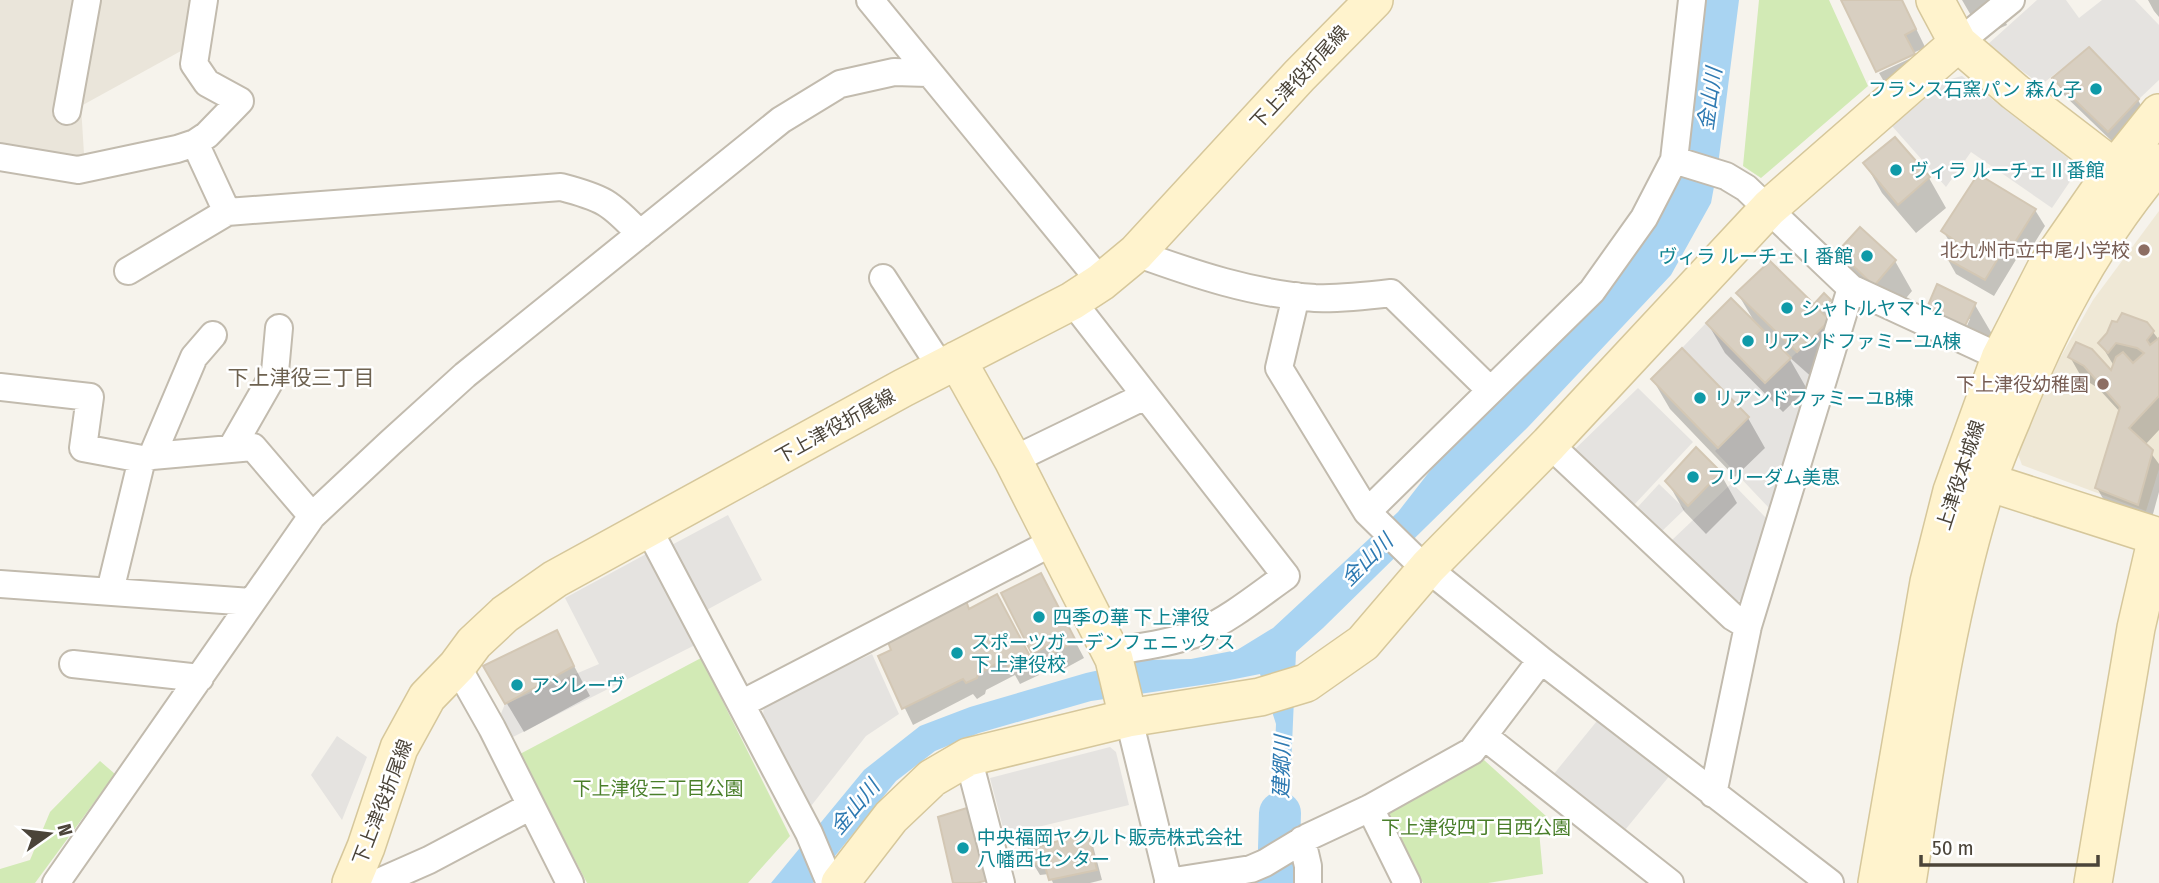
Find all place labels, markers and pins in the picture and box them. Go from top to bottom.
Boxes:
place label: フランス石窯パン 森ん子 [1868,78,2082,101]
marker: フランス石窯パン 森ん子 [2088,81,2104,97]
place label: ヴィラ ルーチェⅡ番館 [1910,159,2104,182]
marker: ヴィラ ルーチェⅡ番館 [1888,162,1904,178]
place label: 北九州市立中尾小学校 [1940,239,2130,262]
marker: 北九州市立中尾小学校 [2136,242,2152,258]
place label: ヴィラ ルーチェⅠ番館 [1659,245,1853,268]
marker: ヴィラ ルーチェⅠ番館 [1859,248,1875,264]
place label: シャトルヤマト2 [1801,297,1942,320]
marker: シャトルヤマト2 [1779,300,1795,316]
place label: リアンドファミーユA棟 [1762,330,1961,353]
marker: リアンドファミーユA棟 [1740,333,1756,349]
place label: 下上津役幼稚園 [1956,373,2089,396]
marker: 下上津役幼稚園 [2095,376,2111,392]
place label: リアンドファミーユB棟 [1714,387,1914,410]
marker: リアンドファミーユB棟 [1692,390,1708,406]
place label: フリーダム美恵 [1707,466,1840,489]
marker: フリーダム美恵 [1685,469,1701,485]
place label: 四季の華 下上津役 [1053,606,1209,629]
marker: 四季の華 下上津役 [1031,609,1047,625]
place label: スポーツガーデンフェニックス 下上津役校 [971,631,1235,676]
marker: スポーツガーデンフェニックス 下上津役校 [949,645,965,661]
place label: アンレーヴ [531,674,625,697]
marker: アンレーヴ [509,677,525,693]
place label: 中央福岡ヤクルト販売株式会社 八幡西センター [977,826,1242,871]
marker: 中央福岡ヤクルト販売株式会社 八幡西センター [955,840,971,856]

